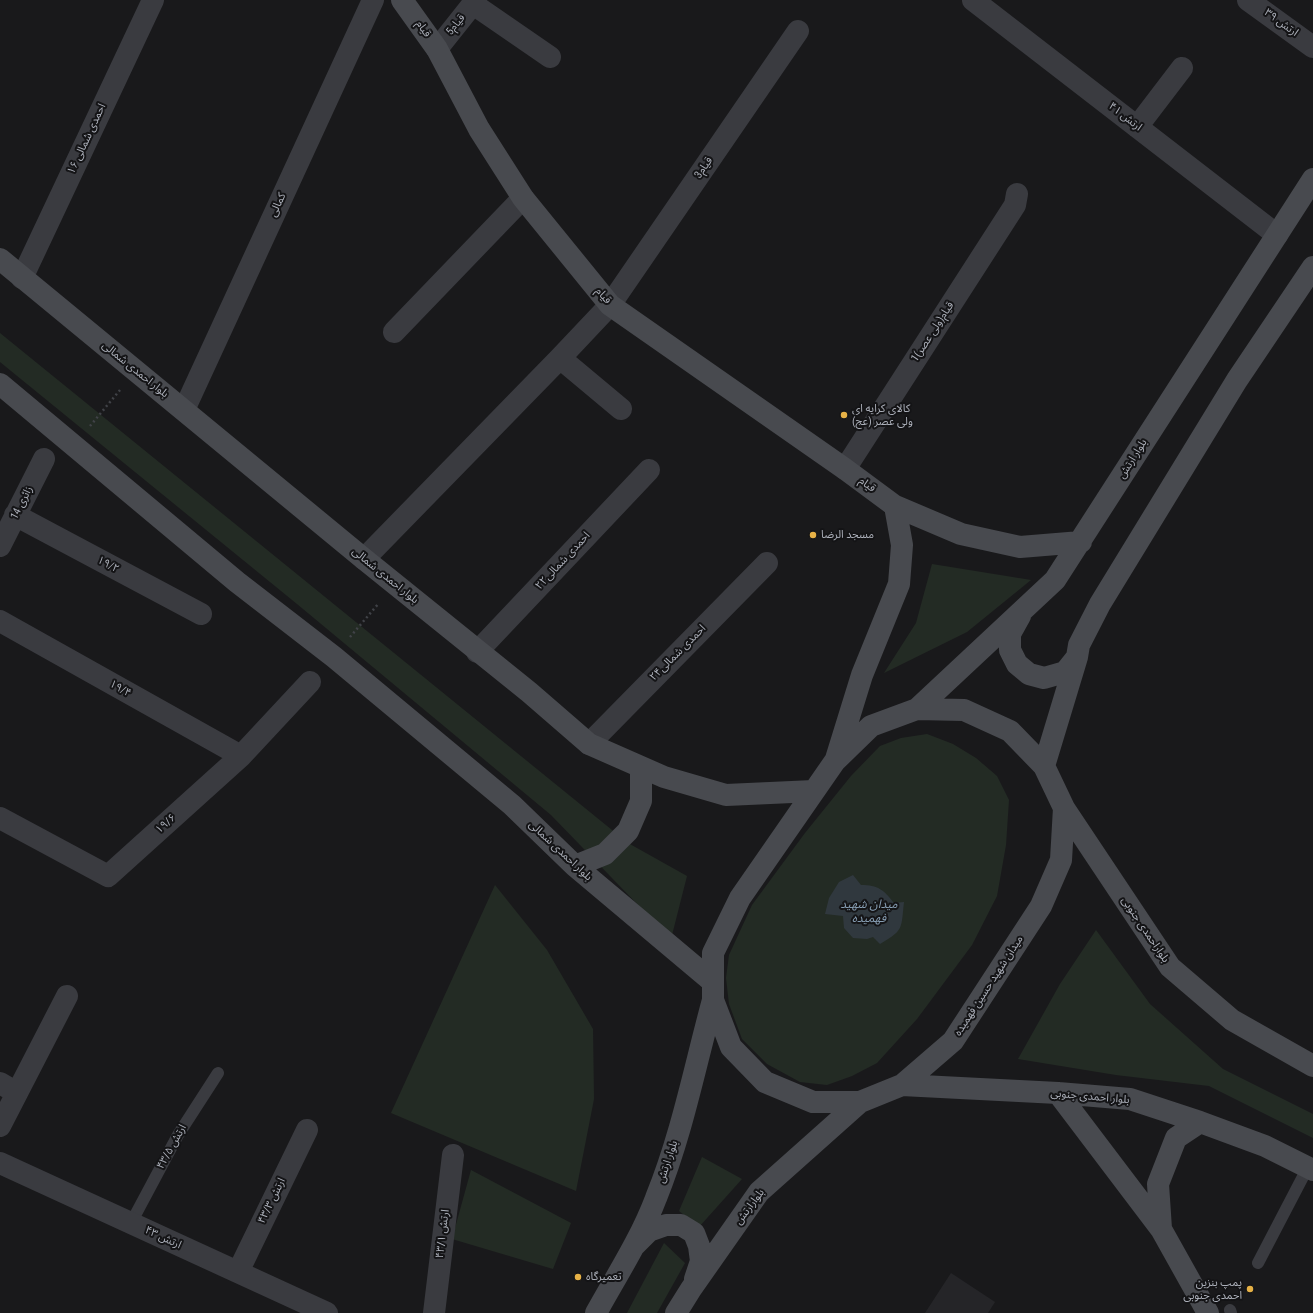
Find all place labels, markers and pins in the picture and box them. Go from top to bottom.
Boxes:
place label: کالای کرایه ای ولی عصر (عج) [852,402,913,428]
marker: کالای کرایه ای ولی عصر (عج) [839,410,849,420]
place label: مسجد الرضا [821,528,874,542]
marker: مسجد الرضا [808,530,818,540]
place label: تعمیرگاه [586,1270,622,1284]
marker: تعمیرگاه [573,1272,583,1282]
place label: پمپ بنزین احمدى جنوبى [1183,1276,1242,1302]
marker: پمپ بنزین احمدى جنوبى [1245,1284,1255,1294]

